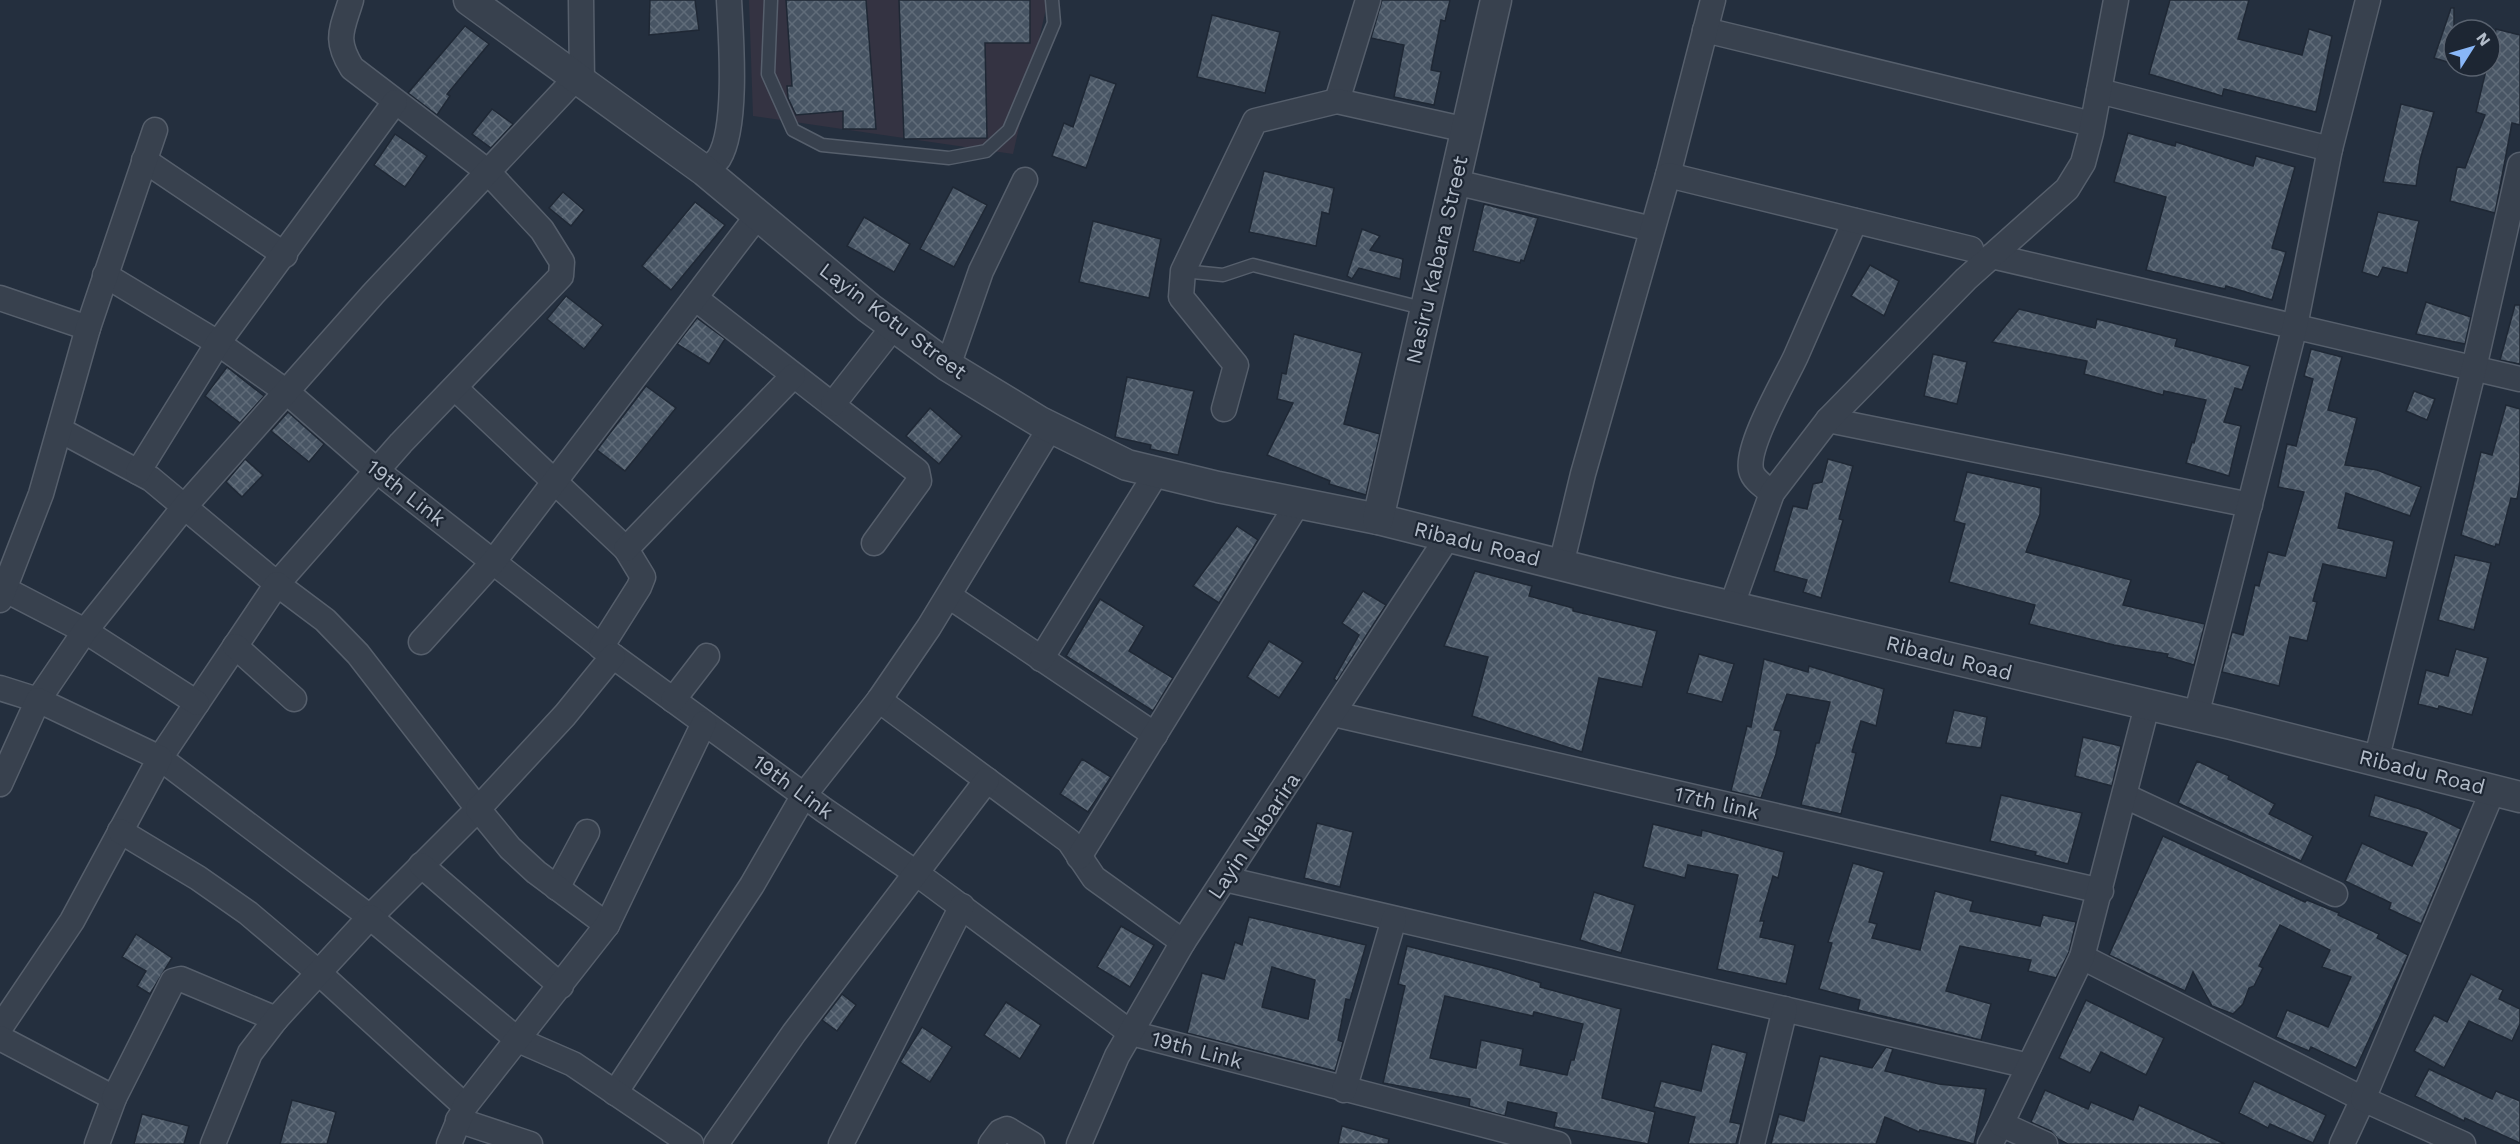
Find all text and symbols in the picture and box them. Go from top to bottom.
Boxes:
north arrow [2442,18,2502,78]
text: N [2472,29,2495,50]
street label: Nasiru Kabara Street [1400,153,1473,366]
street label: Layin Kotu Street [815,257,972,384]
street label: 19th Link [362,454,451,531]
street label: Ribadu Road [1411,516,1543,571]
street label: Ribadu Road [1883,630,2015,685]
street label: Ribadu Road [2356,744,2488,799]
street label: 19th Link [748,749,838,824]
street label: Layin Nabarira [1202,768,1305,904]
street label: 17th link [1672,781,1762,824]
street label: 19th Link [1149,1025,1245,1074]

